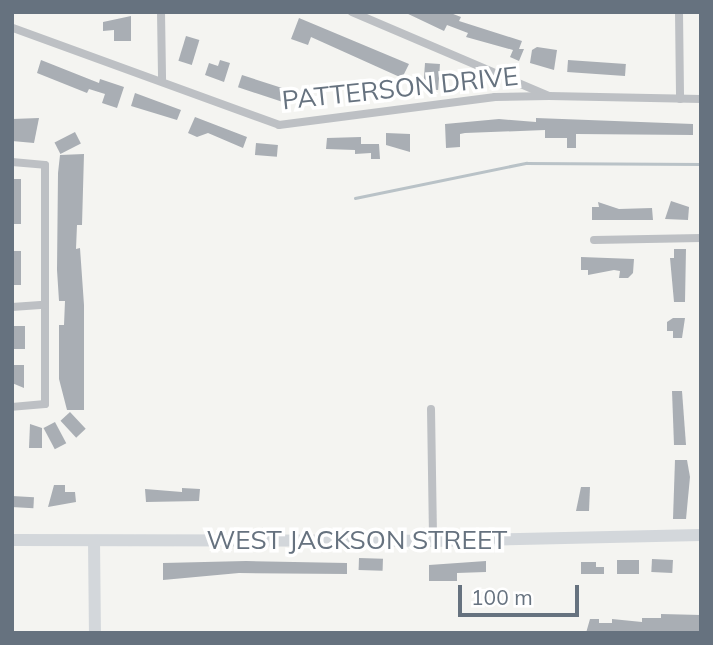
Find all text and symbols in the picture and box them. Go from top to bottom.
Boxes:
street label: PATTERSON DRIVE [280,60,520,116]
street label: WEST JACKSON STREET [206,524,508,556]
scale bar [461,572,582,616]
text: 100 m [471,584,533,610]

